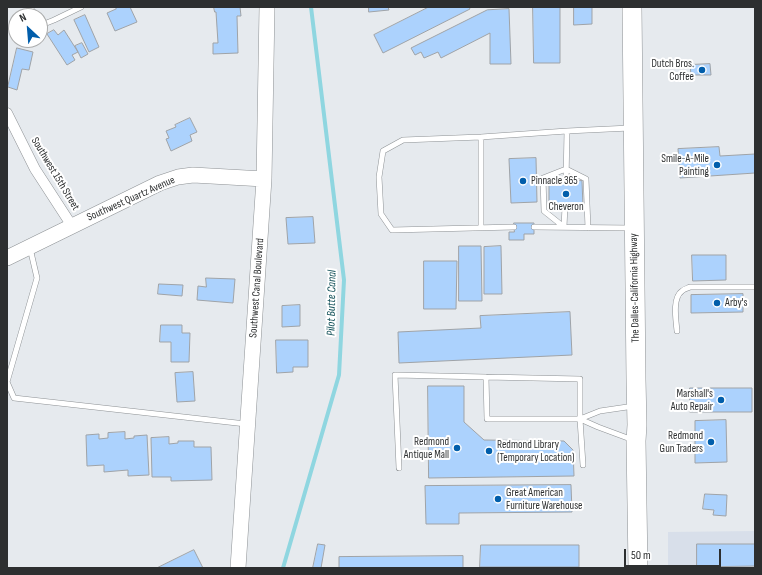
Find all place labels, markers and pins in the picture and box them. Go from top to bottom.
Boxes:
place label: Dutch Bros. Coffee [651,57,694,83]
marker: Dutch Bros. Coffee [697,65,707,75]
place label: Smile-A-Mile Painting [661,152,709,178]
marker: Smile-A-Mile Painting [712,160,722,170]
place label: Pinnacle 365 [531,174,578,188]
marker: Pinnacle 365 [518,176,528,186]
marker: Cheveron [561,189,571,199]
place label: Cheveron [548,200,584,214]
place label: Arby's [725,296,747,310]
marker: Arby's [712,298,722,308]
place label: Marshall's Auto Repair [671,387,713,413]
marker: Marshall's Auto Repair [716,395,726,405]
place label: Redmond Gun Traders [660,429,703,455]
place label: Redmond Antique Mall [404,435,449,461]
marker: Redmond Gun Traders [706,437,716,447]
place label: Redmond Library (Temporary Location) [497,438,574,464]
marker: Redmond Antique Mall [452,443,462,453]
marker: Redmond Library (Temporary Location) [484,446,494,456]
place label: Great American Furniture Warehouse [506,486,583,512]
marker: Great American Furniture Warehouse [493,494,503,504]

